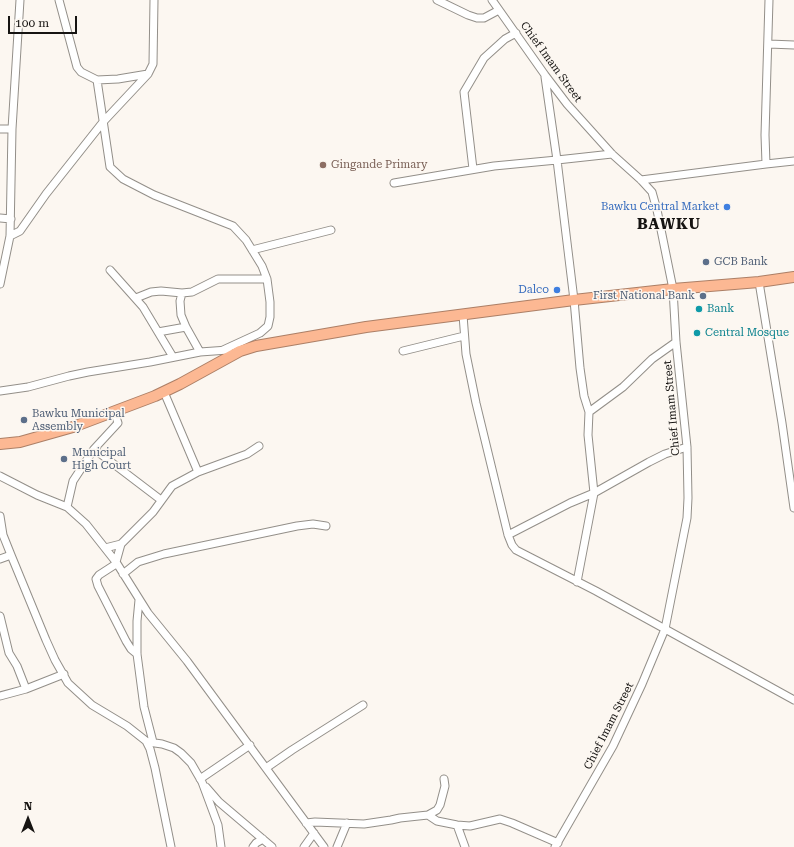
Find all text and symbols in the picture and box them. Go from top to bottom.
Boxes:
scale bar [10,8,79,34]
text: 100 m [15,16,49,30]
street label: Chief Imam Street [517,19,585,105]
place label: Gingande Primary [331,158,427,172]
marker: Gingande Primary [318,160,328,170]
place label: Bawku Central Market [601,200,719,214]
marker: Bawku Central Market [722,202,732,212]
district label: BAWKU [637,216,701,234]
place label: GCB Bank [714,255,768,269]
marker: GCB Bank [701,257,711,267]
place label: Dalco [518,283,549,297]
marker: Dalco [552,285,562,295]
place label: First National Bank [593,289,695,303]
marker: First National Bank [698,291,708,301]
place label: Bank [707,302,734,316]
marker: Bank [694,304,704,314]
place label: Central Mosque [705,326,789,340]
marker: Central Mosque [692,328,702,338]
street label: Chief Imam Street [661,360,683,456]
place label: Bawku Municipal Assembly [32,407,125,433]
marker: Bawku Municipal Assembly [19,415,29,425]
place label: Municipal High Court [72,446,131,472]
marker: Municipal High Court [59,454,69,464]
street label: Chief Imam Street [581,680,637,772]
north arrow [8,799,48,839]
text: N [24,800,32,813]

